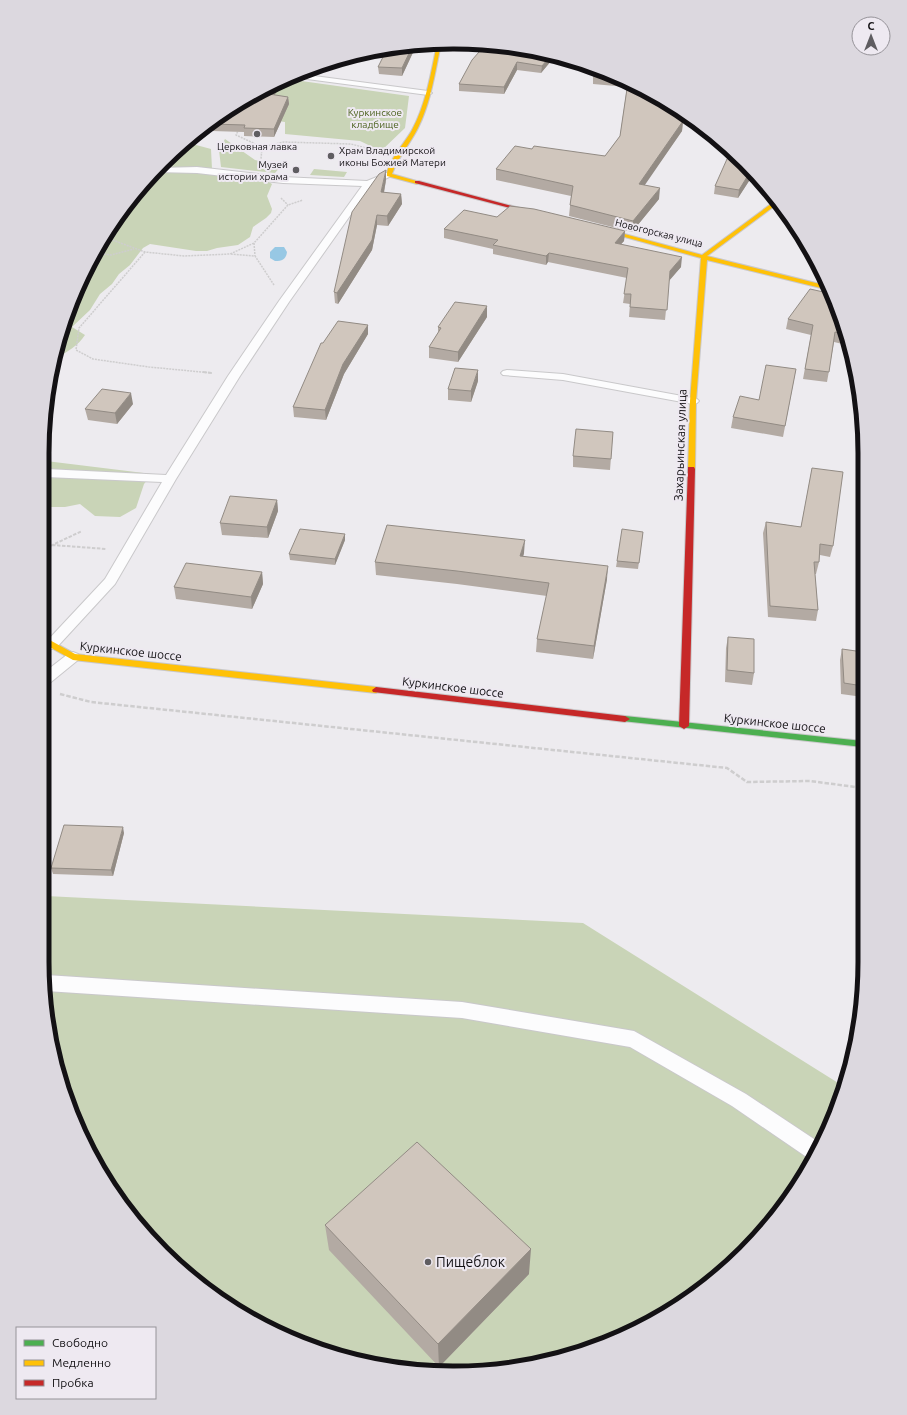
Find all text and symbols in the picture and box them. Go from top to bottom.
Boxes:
north arrow [851,16,891,56]
text: С [867,20,875,32]
park label: Куркинское кладбище [348,107,402,130]
marker: Церковная лавка [252,129,262,139]
place label: Церковная лавка [217,141,297,152]
place label: Храм Владимирской иконы Божией Матери [339,145,446,168]
marker: Храм Владимирской иконы Божией Матери [326,151,336,161]
place label: Музей истории храма [219,159,288,182]
marker: Музей истории храма [291,165,301,175]
street label: Новогорская улица [614,217,704,249]
street label: Захарьинская улица [672,389,688,501]
street label: Куркинское шоссе [79,639,183,663]
street label: Куркинское шоссе [401,674,505,700]
street label: Куркинское шоссе [723,711,827,735]
place label: Пищеблок [436,1254,505,1270]
marker: Пищеблок [423,1257,433,1267]
legend [16,1327,156,1399]
text: Свободно [52,1336,108,1349]
text: Медленно [52,1356,111,1369]
text: Пробка [52,1376,94,1389]

